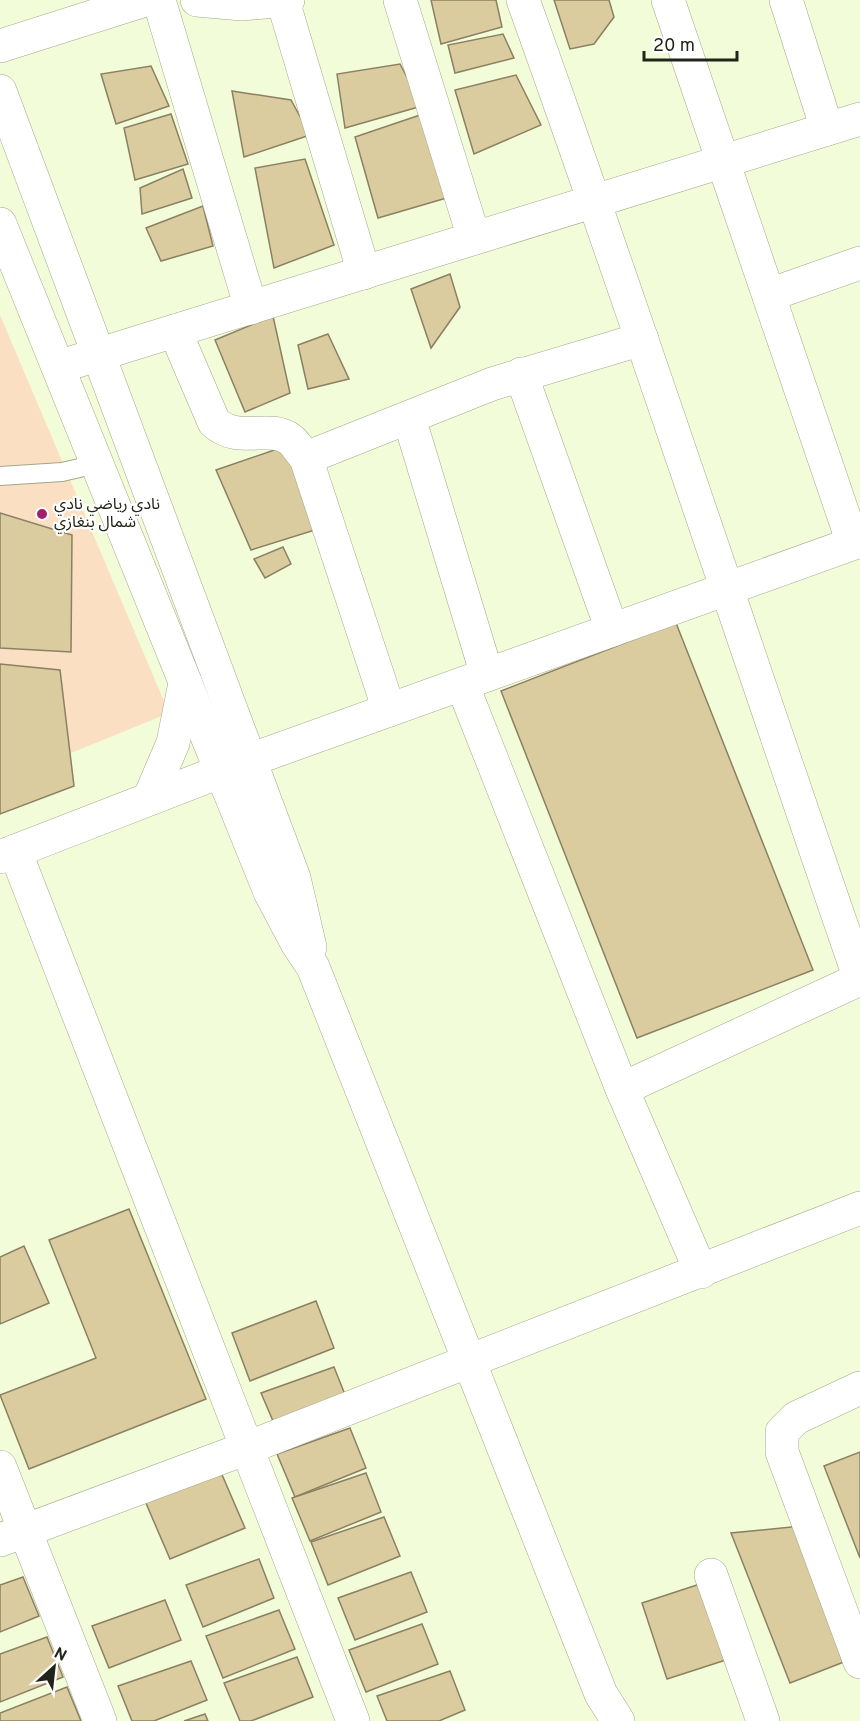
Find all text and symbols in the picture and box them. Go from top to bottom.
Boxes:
scale bar [644,24,737,62]
text: 20 m [653,35,695,58]
place label: نادي رياضي نادي شمال بنغازي [54,495,160,534]
marker: نادي رياضي نادي شمال بنغازي [35,507,49,521]
north arrow [24,1637,84,1697]
text: N [50,1644,70,1667]

